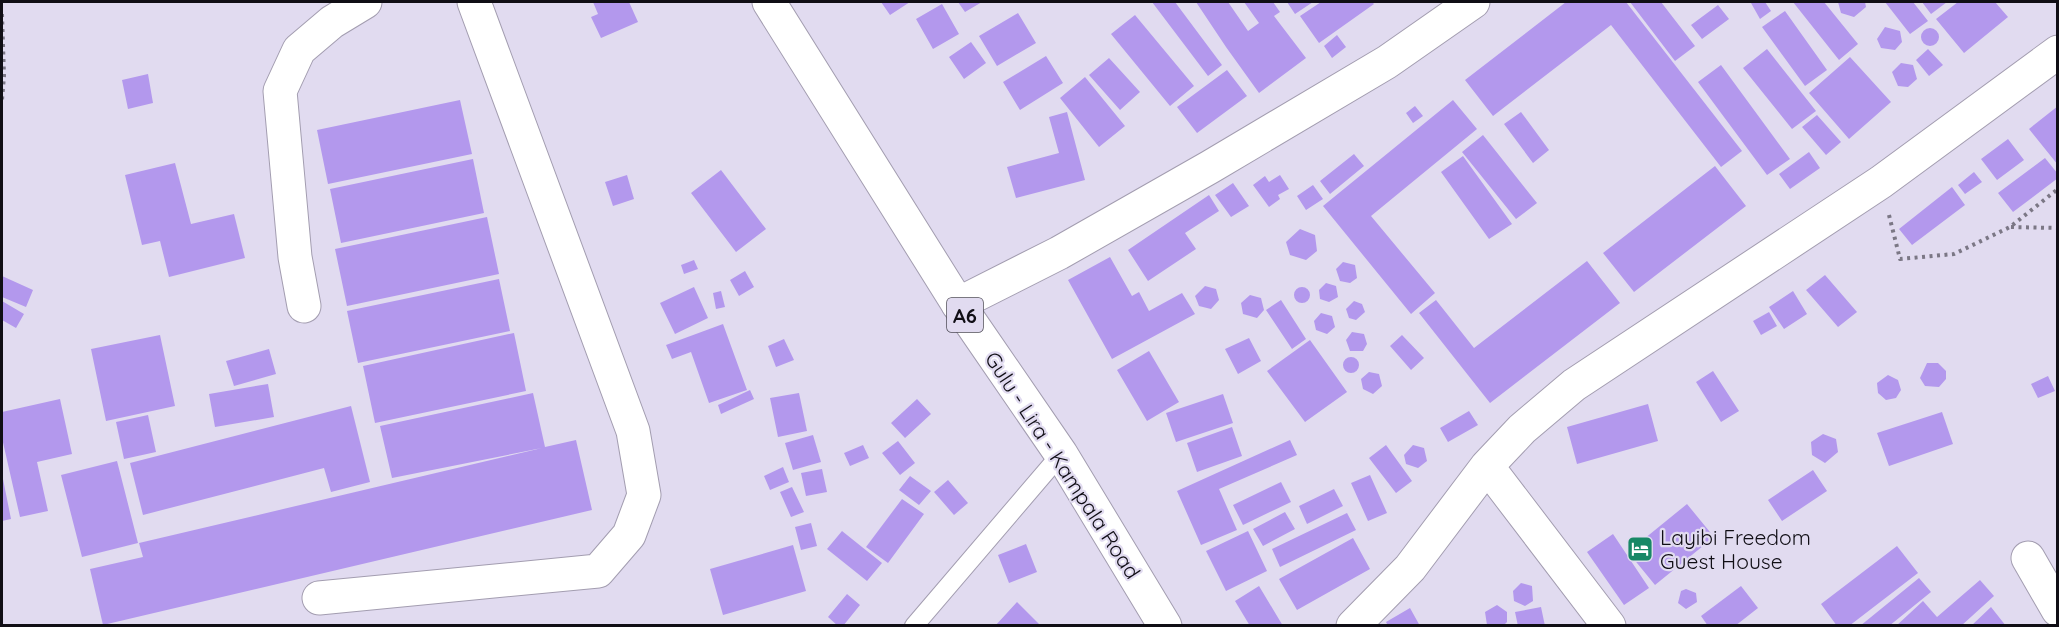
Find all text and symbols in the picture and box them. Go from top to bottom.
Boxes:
road number: A6 [947,298,983,332]
street label: Gulu - Lira - Kampala Road [980,347,1146,583]
place label: Layibi Freedom Guest House [1660,524,1811,574]
hotel icon: Layibi Freedom Guest House [1625,534,1655,564]

